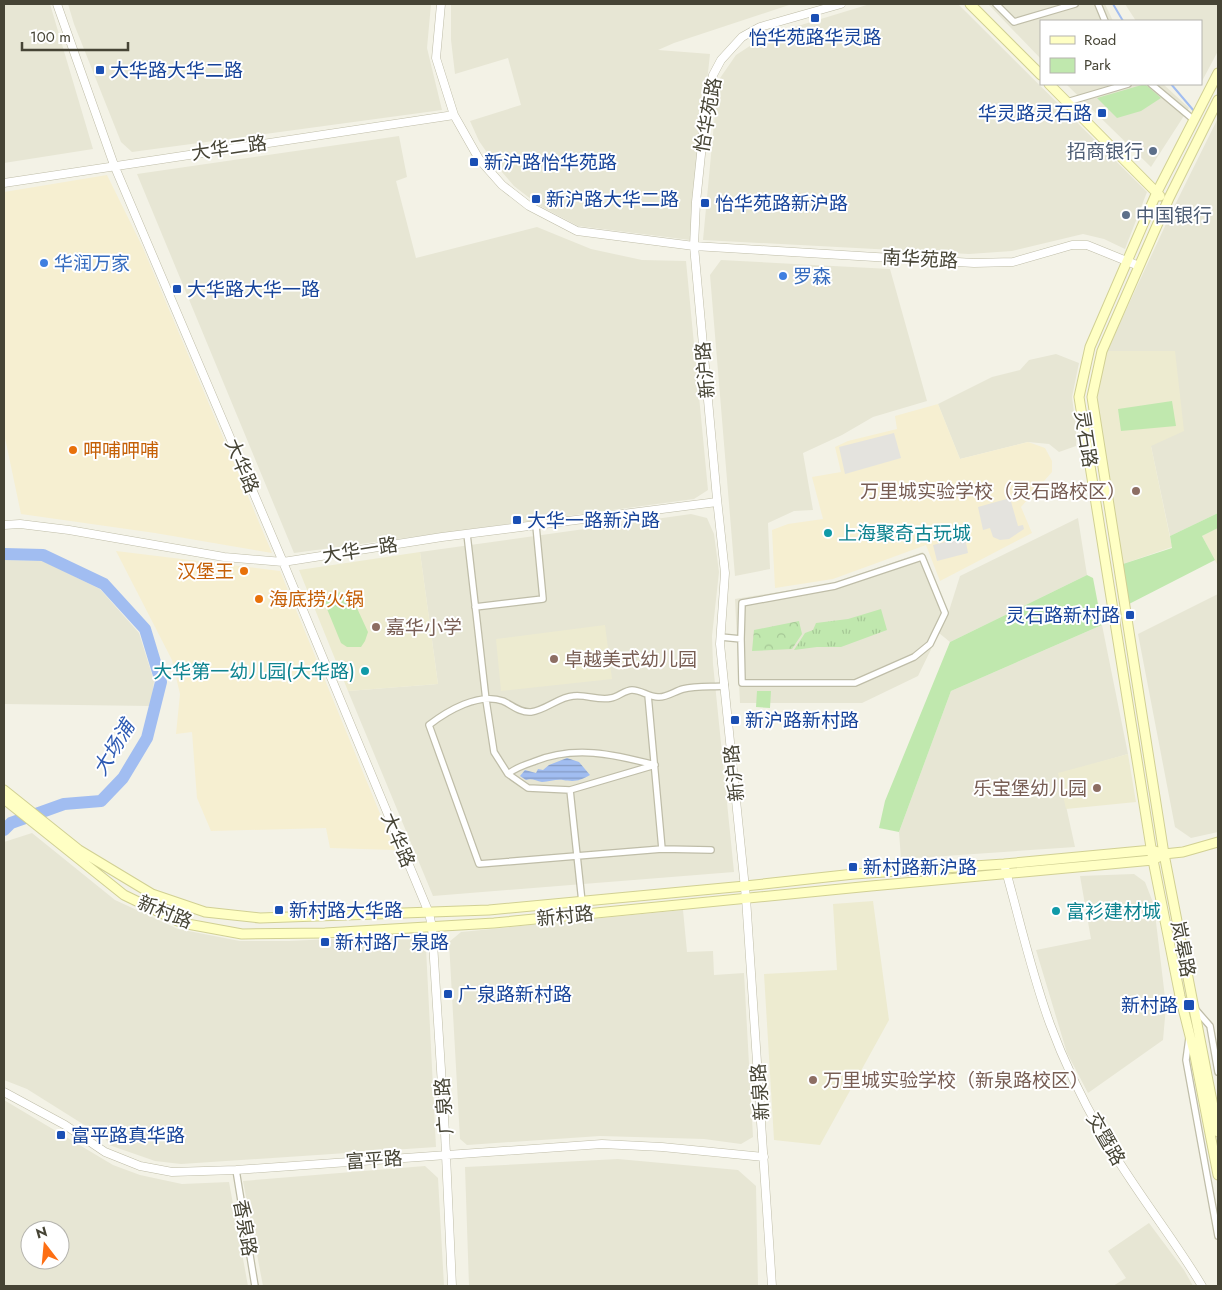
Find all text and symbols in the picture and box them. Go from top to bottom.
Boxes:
marker: 怡华苑路华灵路 [809,12,821,24]
scale bar [22,20,129,52]
legend [1040,20,1202,85]
place label: 怡华苑路华灵路 [748,24,882,51]
text: 100 m [30,26,71,48]
text: Road [1084,29,1116,51]
text: Park [1084,54,1111,76]
place label: 大华路大华二路 [110,57,243,84]
marker: 大华路大华二路 [94,64,106,76]
street label: 怡华苑路 [688,75,728,155]
place label: 华灵路灵石路 [978,100,1092,127]
marker: 华灵路灵石路 [1096,107,1108,119]
street label: 大华二路 [189,129,269,167]
place label: 招商银行 [1067,138,1143,165]
marker: 招商银行 [1147,145,1159,157]
place label: 新沪路怡华苑路 [484,149,617,176]
marker: 新沪路怡华苑路 [468,156,480,168]
place label: 新沪路大华二路 [546,186,679,213]
place label: 怡华苑路新沪路 [715,190,848,217]
marker: 新沪路大华二路 [530,193,542,205]
marker: 怡华苑路新沪路 [699,197,711,209]
place label: 中国银行 [1136,202,1212,229]
marker: 中国银行 [1120,209,1132,221]
street label: 南华苑路 [881,244,959,274]
place label: 华润万家 [54,250,130,277]
marker: 华润万家 [38,257,50,269]
place label: 罗森 [793,263,831,290]
marker: 罗森 [777,270,789,282]
place label: 大华路大华一路 [187,276,320,303]
marker: 大华路大华一路 [171,283,183,295]
street label: 新沪路 [689,340,721,400]
street label: 灵石路 [1068,409,1104,469]
street label: 大华路 [218,434,266,498]
place label: 呷哺呷哺 [83,437,159,464]
marker: 呷哺呷哺 [67,444,79,456]
place label: 万里城实验学校（灵石路校区） [860,478,1126,505]
marker: 万里城实验学校（灵石路校区） [1130,485,1142,497]
place label: 大华一路新沪路 [527,507,660,534]
marker: 大华一路新沪路 [511,514,523,526]
place label: 上海聚奇古玩城 [838,520,971,547]
marker: 上海聚奇古玩城 [822,527,834,539]
street label: 大华一路 [320,531,400,569]
place label: 汉堡王 [177,558,234,585]
marker: 汉堡王 [238,565,250,577]
place label: 海底捞火锅 [269,586,364,613]
marker: 海底捞火锅 [253,593,265,605]
place label: 灵石路新村路 [1006,602,1120,629]
marker: 灵石路新村路 [1124,609,1136,621]
place label: 嘉华小学 [386,614,462,641]
marker: 嘉华小学 [370,621,382,633]
place label: 卓越美式幼儿园 [564,646,697,673]
marker: 卓越美式幼儿园 [548,653,560,665]
place label: 大华第一幼儿园(大华路) [153,658,355,685]
marker: 大华第一幼儿园(大华路) [359,665,371,677]
place label: 新沪路新村路 [745,707,859,734]
water label: 大场浦 [86,712,143,781]
marker: 新沪路新村路 [729,714,741,726]
street label: 新沪路 [718,743,750,803]
place label: 乐宝堡幼儿园 [973,775,1087,802]
marker: 乐宝堡幼儿园 [1091,782,1103,794]
street label: 大华路 [374,808,422,872]
place label: 新村路新沪路 [863,854,977,881]
marker: 新村路新沪路 [847,861,859,873]
street label: 新村路 [134,889,196,935]
place label: 新村路大华路 [289,897,403,924]
place label: 富衫建材城 [1066,898,1161,925]
street label: 新村路 [535,900,595,932]
marker: 新村路大华路 [273,904,285,916]
marker: 富衫建材城 [1050,905,1062,917]
street label: 岚皋路 [1164,918,1202,980]
place label: 新村路广泉路 [335,929,449,956]
marker: 新村路广泉路 [319,936,331,948]
place label: 广泉路新村路 [458,981,572,1008]
marker: 广泉路新村路 [442,988,454,1000]
place label: 新村路 [1121,992,1178,1019]
marker: 新村路 [1182,998,1196,1012]
street label: 新泉路 [745,1063,775,1121]
place label: 万里城实验学校（新泉路校区） [823,1067,1089,1094]
marker: 万里城实验学校（新泉路校区） [807,1074,819,1086]
street label: 广泉路 [429,1077,459,1135]
street label: 交暨路 [1080,1108,1132,1170]
place label: 富平路真华路 [71,1122,185,1149]
marker: 富平路真华路 [55,1129,67,1141]
street label: 富平路 [345,1145,403,1175]
street label: 香泉路 [227,1198,263,1258]
north arrow [20,1220,70,1270]
text: N [33,1221,50,1244]

